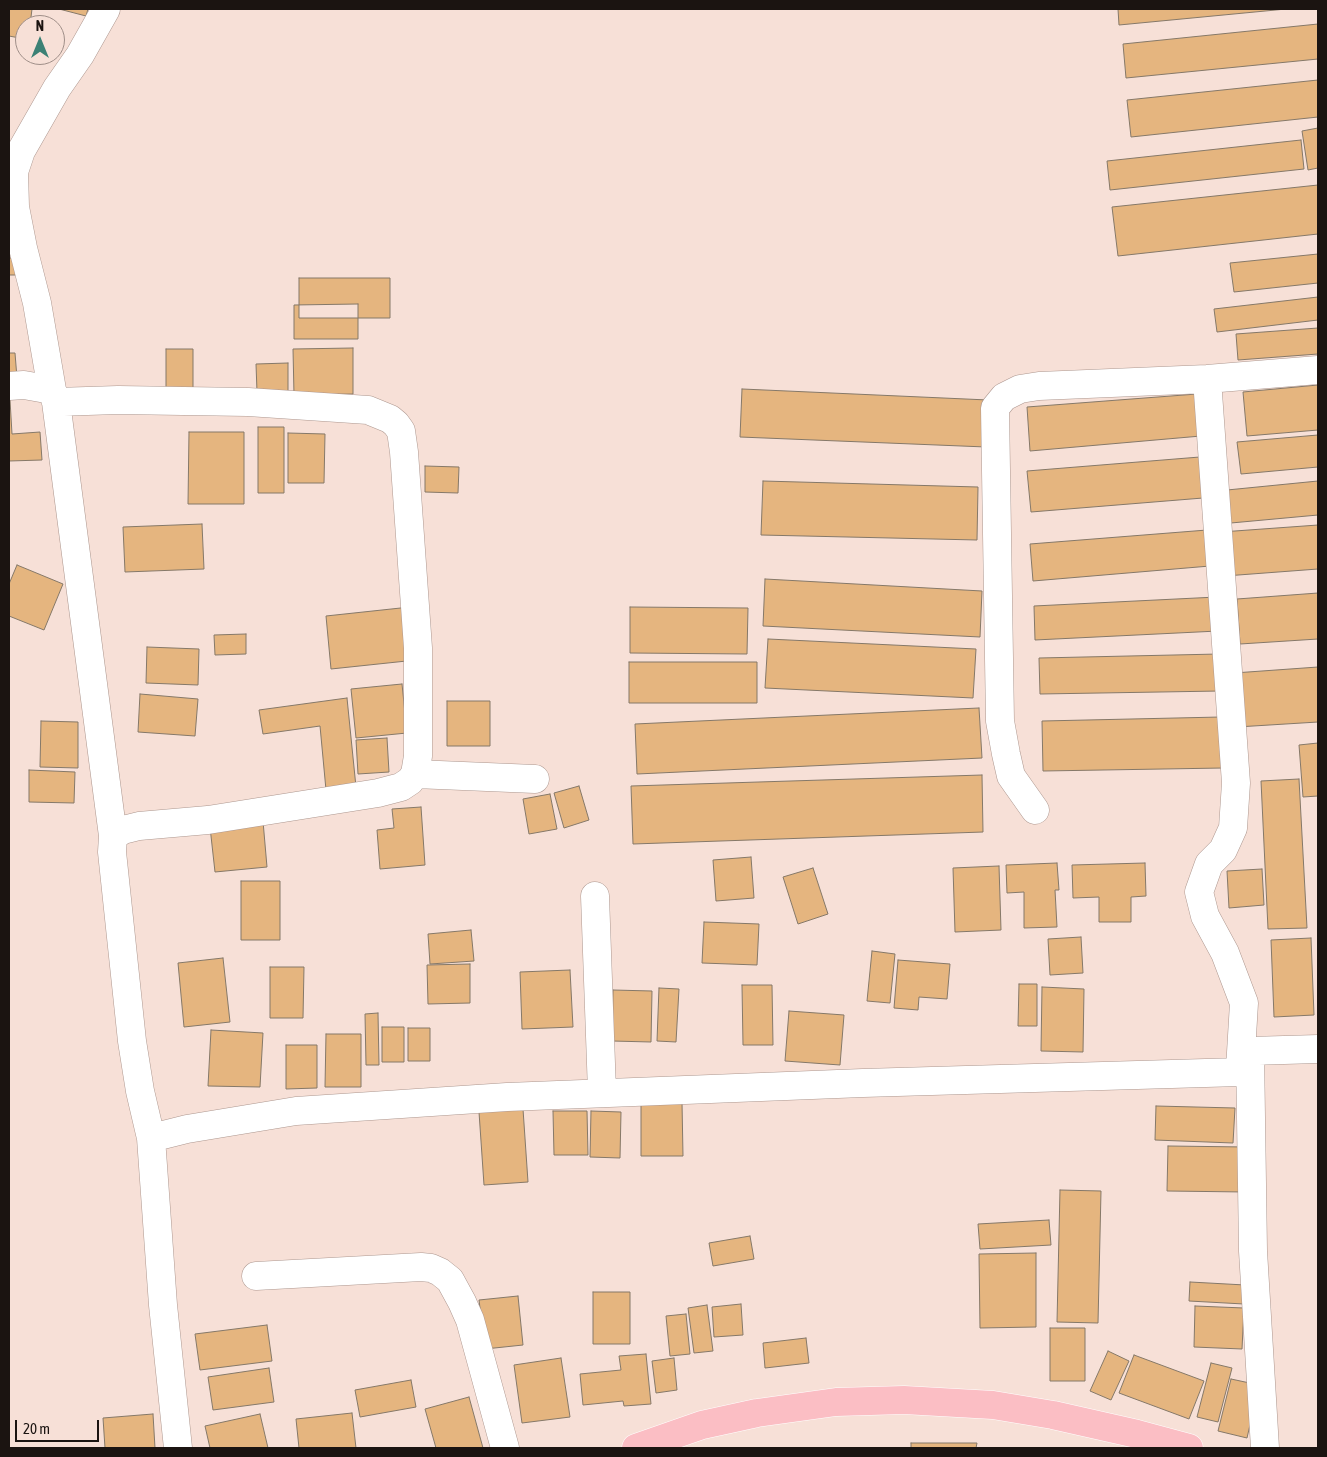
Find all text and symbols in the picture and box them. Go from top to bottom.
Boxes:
north arrow [15,15,65,65]
text: N [36,18,44,34]
scale bar [18,1410,101,1442]
text: 20 m [23,1420,50,1437]

